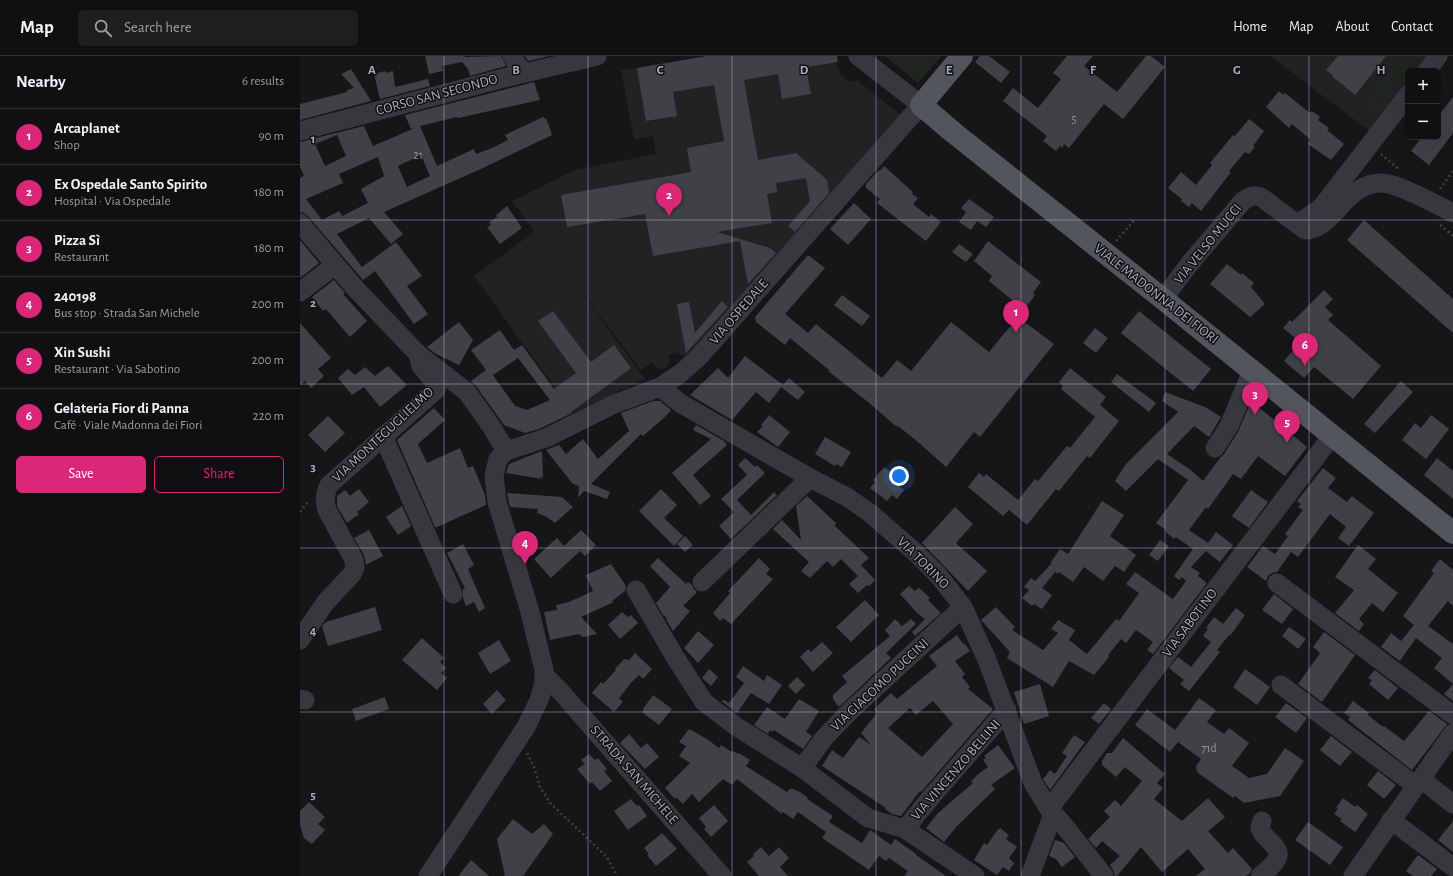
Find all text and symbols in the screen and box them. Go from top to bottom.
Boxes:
search box [78,10,358,46]
icon: search [92,17,114,39]
text: Map [20,18,54,37]
text: Search here [124,20,192,35]
text: Home [1233,20,1267,34]
text: Map [1289,20,1313,34]
text: About [1335,20,1369,34]
text: Contact [1391,20,1433,34]
text: A [368,64,376,77]
text: B [512,64,520,77]
text: C [657,64,664,77]
text: D [800,64,809,77]
text: E [946,64,953,77]
text: F [1090,64,1097,77]
text: G [1233,64,1241,77]
text: H [1376,64,1386,77]
map controls [1405,68,1441,140]
button: + [1405,68,1441,104]
street label: CORSO SAN SECONDO [375,72,499,118]
text: Nearby [16,73,66,90]
text: 6 results [242,75,284,88]
button: − [1405,104,1441,140]
house number: 5 [1071,113,1077,125]
text: Arcaplanet [54,121,120,136]
text: 1 [27,130,31,143]
text: 90 m [258,130,284,143]
text: 1 [311,133,315,146]
text: Shop [54,139,80,152]
house number: 21 [413,149,423,161]
text: Ex Ospedale Santo Spirito [54,177,207,192]
pin: 2 [656,183,682,216]
text: 2 [26,186,32,199]
text: 180 m [254,186,284,199]
text: Hospital · Via Ospedale [54,195,170,208]
street label: VIA VELSO MUCCI [1172,201,1244,287]
text: Pizza Sì [54,233,100,248]
street label: VIALE MADONNA DEI FIORI [1091,241,1221,347]
text: 3 [26,242,32,255]
text: 180 m [254,242,284,255]
text: Restaurant [54,251,109,264]
street label: VIA OSPEDALE [707,277,771,347]
text: 240198 [54,289,96,304]
text: 2 [310,297,316,310]
text: 4 [26,298,32,311]
text: 200 m [252,298,284,311]
pin: 1 [1003,300,1029,333]
text: Bus stop · Strada San Michele [54,307,200,320]
pin: 6 [1292,333,1318,366]
text: Xin Sushi [54,345,110,360]
text: 5 [26,354,32,367]
text: 200 m [252,354,284,367]
text: Restaurant · Via Sabotino [54,363,180,376]
pin: 3 [1242,382,1268,415]
street label: VIA MONTEGUGLIELMO [330,385,436,485]
text: Gelateria Fior di Panna [54,401,189,416]
text: 6 [26,410,32,423]
text: 220 m [253,410,284,423]
pin: 5 [1274,410,1300,443]
text: Café · Viale Madonna dei Fiori [54,419,202,432]
button: Save [16,456,146,493]
button: Share [154,456,284,493]
text: 3 [310,461,316,474]
your location [889,466,909,486]
pin: 4 [512,531,538,564]
street label: VIA TORINO [894,534,952,592]
street label: VIA SABOTINO [1160,586,1220,660]
text: 4 [310,625,317,638]
street label: VIA GIACOMO PUCCINI [828,636,932,734]
street label: VIA VINCENZO BELLINI [909,717,1003,823]
street label: STRADA SAN MICHELE [587,723,681,827]
house number: 71d [1201,742,1217,754]
text: 5 [310,789,316,802]

